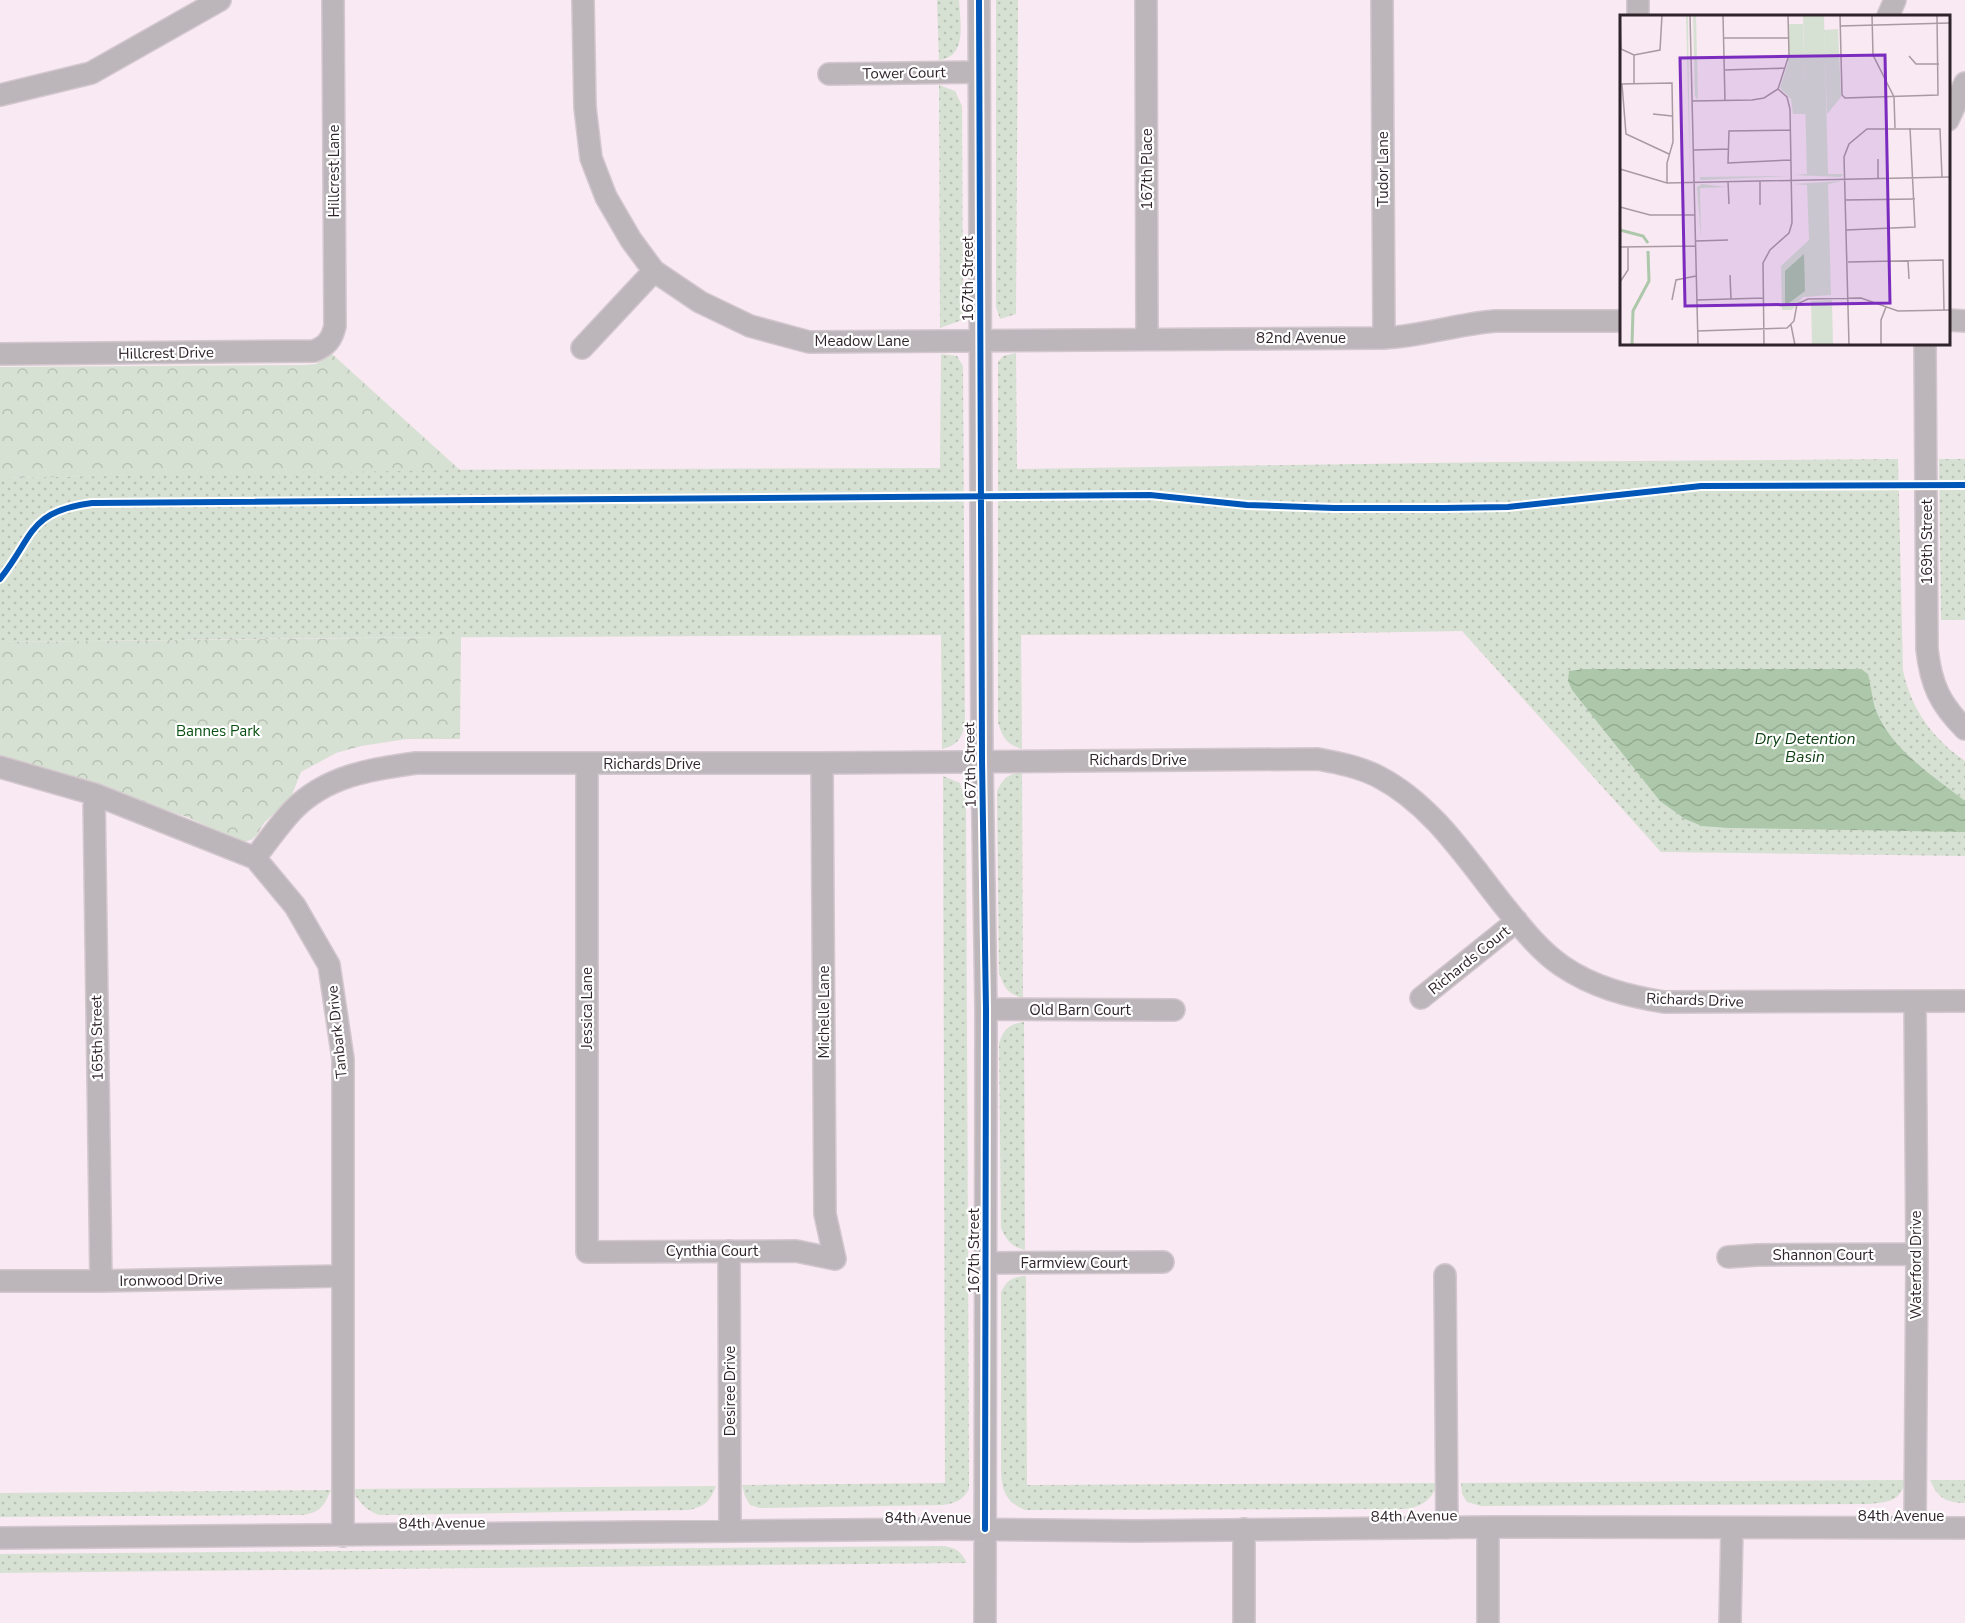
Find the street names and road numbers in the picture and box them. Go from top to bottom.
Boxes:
street label: Tower Court [862,62,946,84]
street label: Hillcrest Lane [324,125,344,217]
street label: 167th Place [1137,128,1157,210]
street label: Tudor Lane [1373,131,1393,207]
street label: 167th Street [958,235,978,322]
street label: 82nd Avenue [1256,328,1346,348]
street label: Meadow Lane [815,331,909,351]
street label: Hillcrest Drive [118,342,214,364]
street label: 169th Street [1917,498,1937,585]
street label: 167th Street [959,721,981,808]
street label: Richards Drive [1089,750,1187,770]
street label: Richards Drive [603,754,701,774]
street label: Richards Court [1424,920,1514,999]
street label: Michelle Lane [814,965,834,1059]
street label: Jessica Lane [577,967,597,1050]
street label: Tanbark Drive [322,985,352,1079]
street label: Richards Drive [1646,988,1744,1012]
street label: 165th Street [86,994,108,1081]
street label: Old Barn Court [1029,1000,1132,1020]
street label: 167th Street [964,1207,984,1294]
street label: Waterford Drive [1906,1210,1926,1320]
street label: Cynthia Court [666,1241,759,1261]
street label: Shannon Court [1773,1245,1874,1265]
street label: Farmview Court [1021,1253,1128,1273]
street label: Ironwood Drive [119,1269,223,1291]
street label: Desiree Drive [720,1346,740,1436]
street label: 84th Avenue [1370,1505,1458,1527]
street label: 84th Avenue [1858,1506,1944,1526]
street label: 84th Avenue [885,1508,971,1528]
street label: 84th Avenue [398,1512,486,1534]

